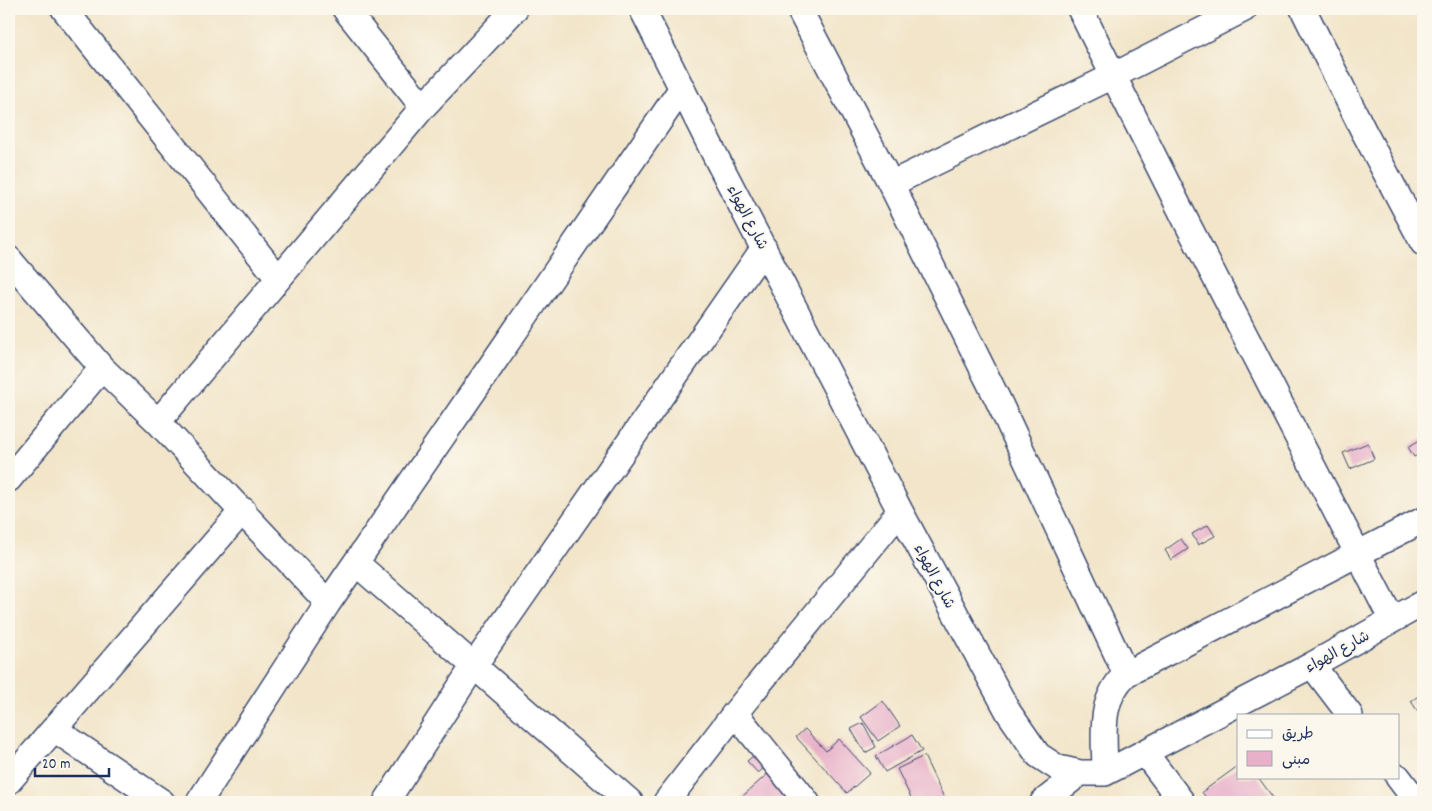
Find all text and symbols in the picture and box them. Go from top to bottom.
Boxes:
street label: شارع الهواء [720,182,773,254]
street label: شارع الهواء [907,541,960,613]
street label: شارع الهواء [1302,626,1374,679]
legend [1237,714,1400,778]
text: طريق [1282,724,1314,746]
scale bar [35,746,109,778]
text: مبنى [1282,750,1310,772]
text: 20 m [42,754,70,776]

